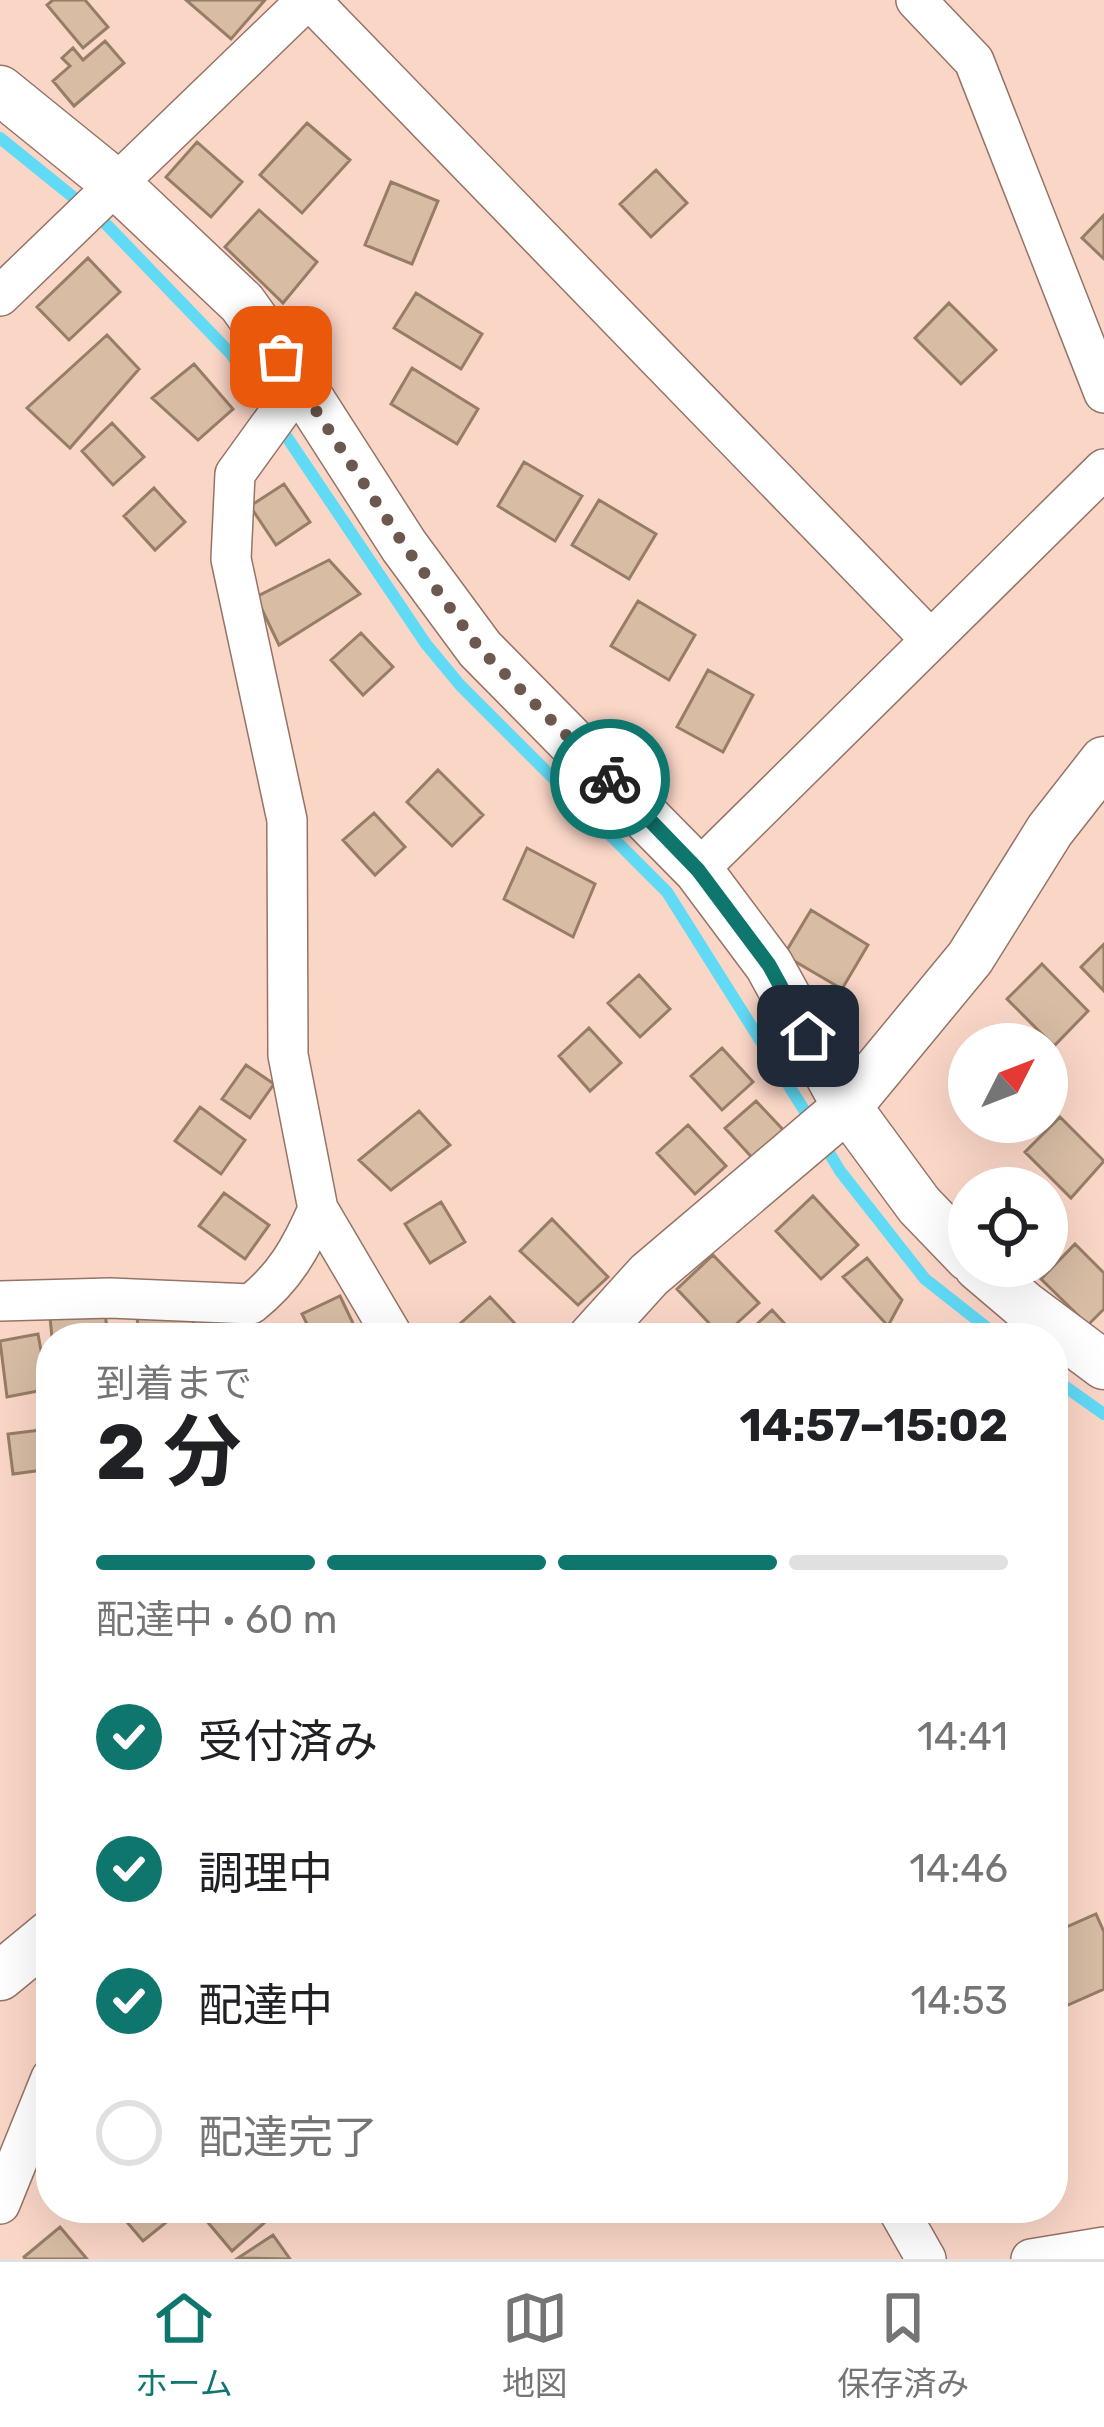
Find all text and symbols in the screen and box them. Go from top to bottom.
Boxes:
pin [230,306,332,408]
icon: bag [248,324,314,390]
courier [550,719,670,839]
icon: bike [577,746,643,812]
pin [757,985,859,1087]
icon: home [775,1003,841,1069]
north arrow [948,1023,1068,1143]
map controls [948,1023,1068,1287]
button: locate [948,1167,1068,1287]
text: 到着まで [96,1361,252,1407]
text: 14:57–15:02 [739,1399,1008,1452]
text: 2 分 [96,1406,241,1499]
text: 配達中 · 60 m [96,1597,338,1643]
icon: check [96,1704,162,1770]
text: 14:41 [917,1714,1008,1760]
text: 受付済み [198,1715,378,1768]
icon: check [96,1836,162,1902]
text: 14:46 [909,1846,1008,1892]
text: 調理中 [198,1847,333,1900]
icon: check [96,1968,162,2034]
text: 14:53 [910,1978,1008,2024]
text: 配達中 [198,1979,333,2032]
text: 配達完了 [198,2111,378,2164]
tab: ホーム [135,2285,233,2405]
tab: 地図 [502,2285,568,2405]
tab: 保存済み [837,2285,969,2405]

